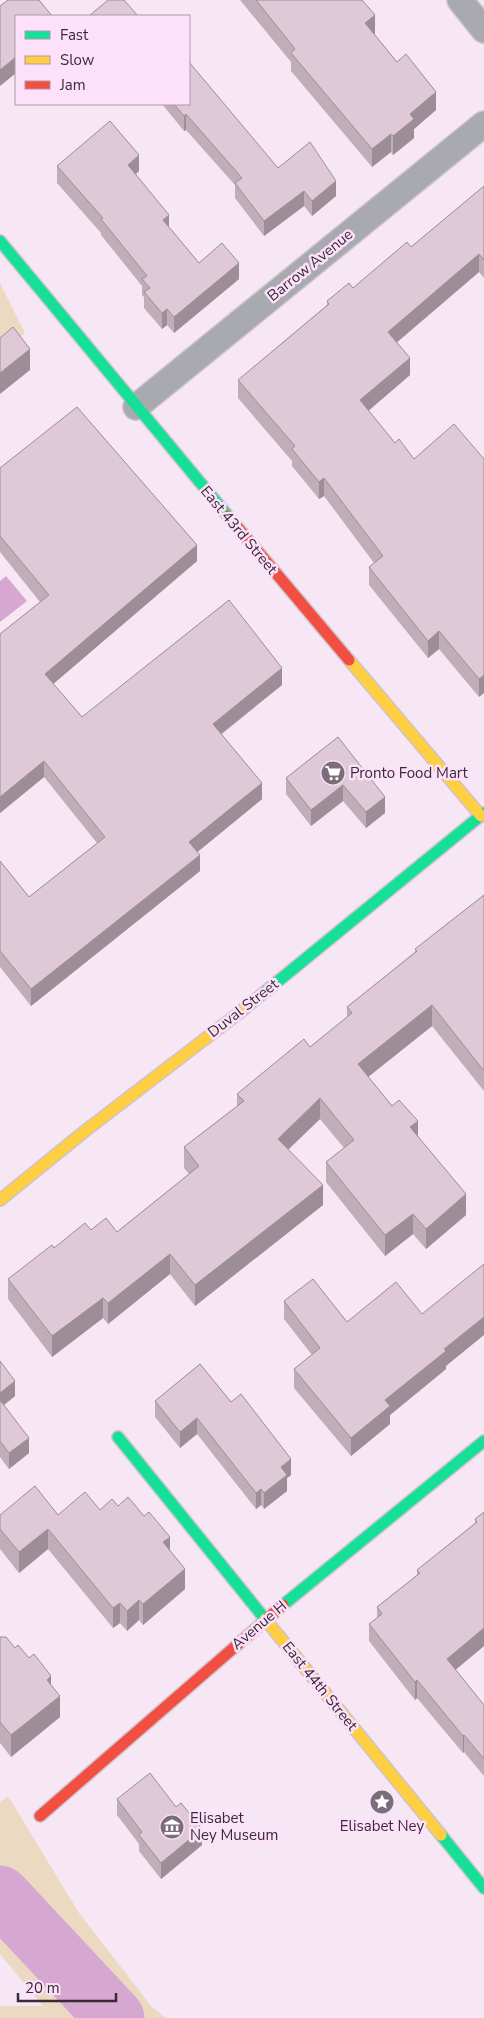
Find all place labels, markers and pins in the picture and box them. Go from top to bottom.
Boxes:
supermarket icon: Pronto Food Mart [320,760,346,786]
place label: Pronto Food Mart [350,763,469,783]
place icon: Elisabet Ney [369,1789,395,1815]
place label: Elisabet Ney Museum [190,1808,278,1845]
museum icon: Elisabet Ney Museum [159,1814,185,1840]
place label: Elisabet Ney [340,1816,424,1836]

